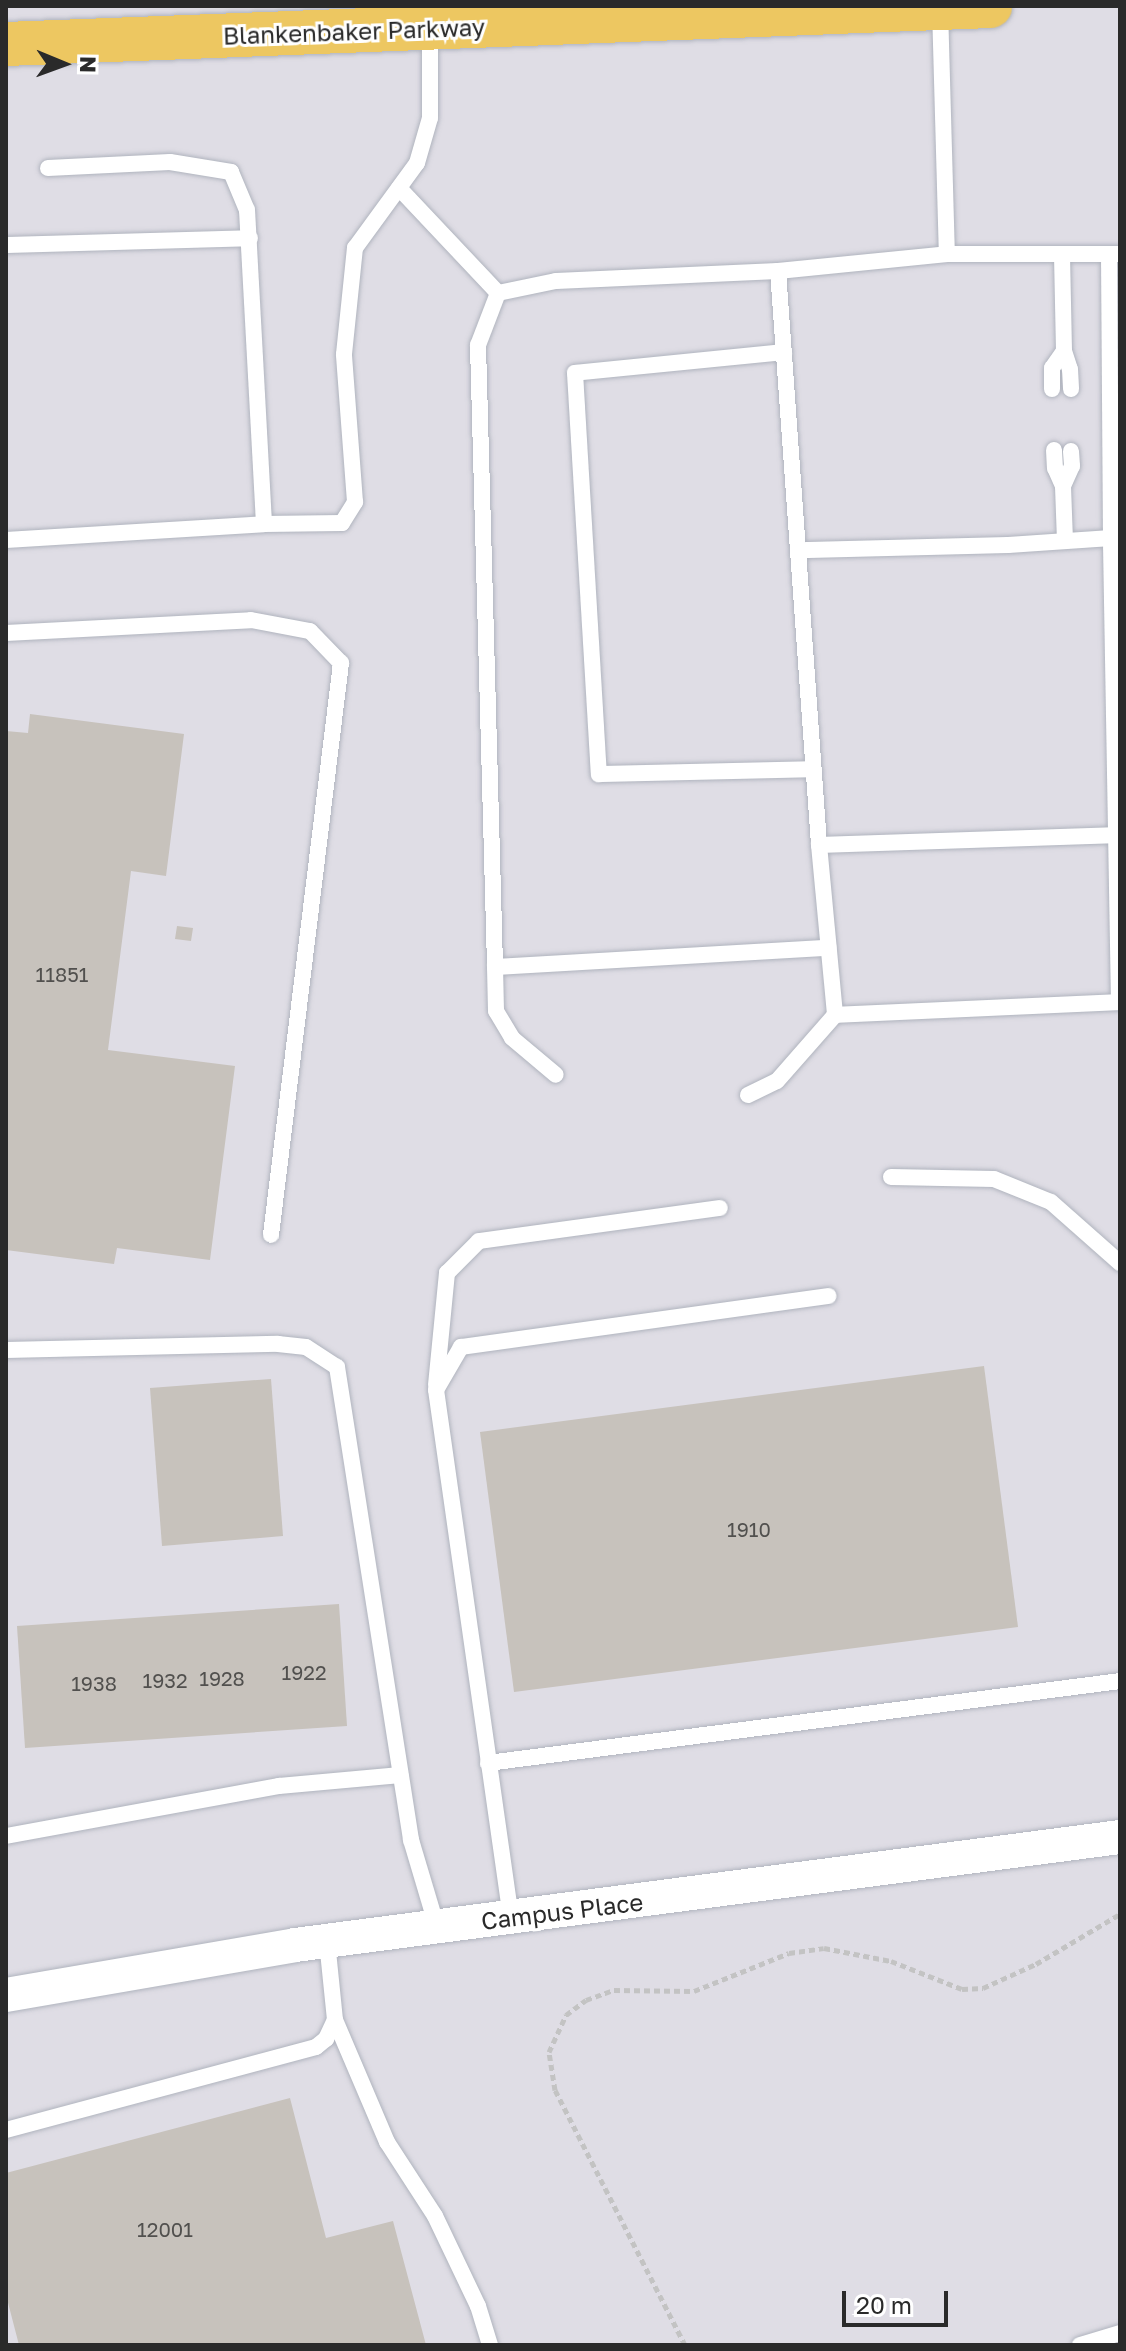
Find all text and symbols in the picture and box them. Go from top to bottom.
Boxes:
street label: Blankenbaker Parkway [222,12,486,50]
north arrow [24,24,104,104]
text: N [75,56,102,73]
house number: 11851 [36,962,88,986]
house number: 1910 [727,1517,771,1541]
house number: 1922 [282,1660,326,1684]
house number: 1928 [199,1666,245,1690]
house number: 1932 [142,1668,188,1692]
house number: 1938 [71,1671,117,1695]
street label: Campus Place [479,1887,645,1935]
house number: 12001 [137,2217,193,2241]
scale bar [846,2275,952,2325]
text: 20 m [856,2290,912,2319]

